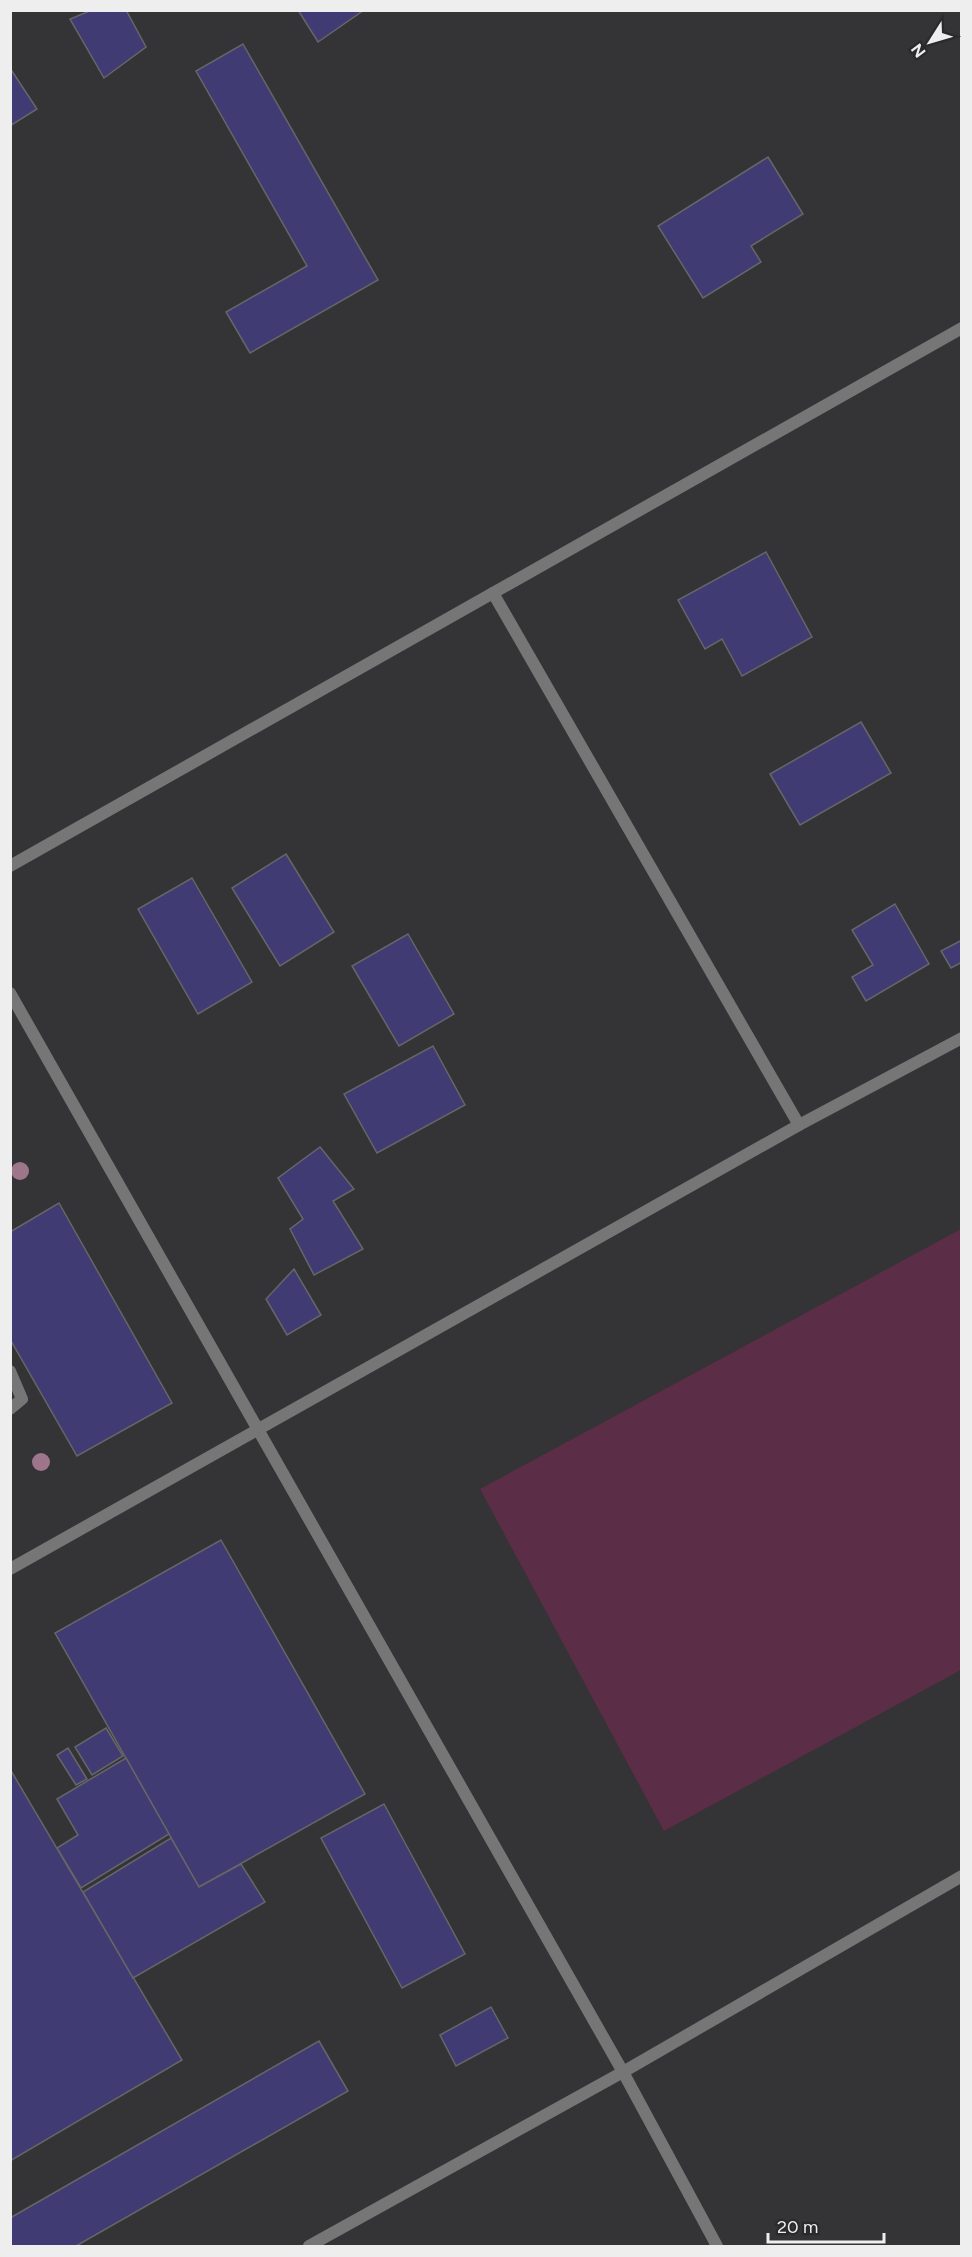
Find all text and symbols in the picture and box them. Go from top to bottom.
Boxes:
north arrow [900,12,960,72]
text: N [907,40,930,61]
scale bar [768,2206,884,2244]
text: 20 m [777,2216,818,2238]

